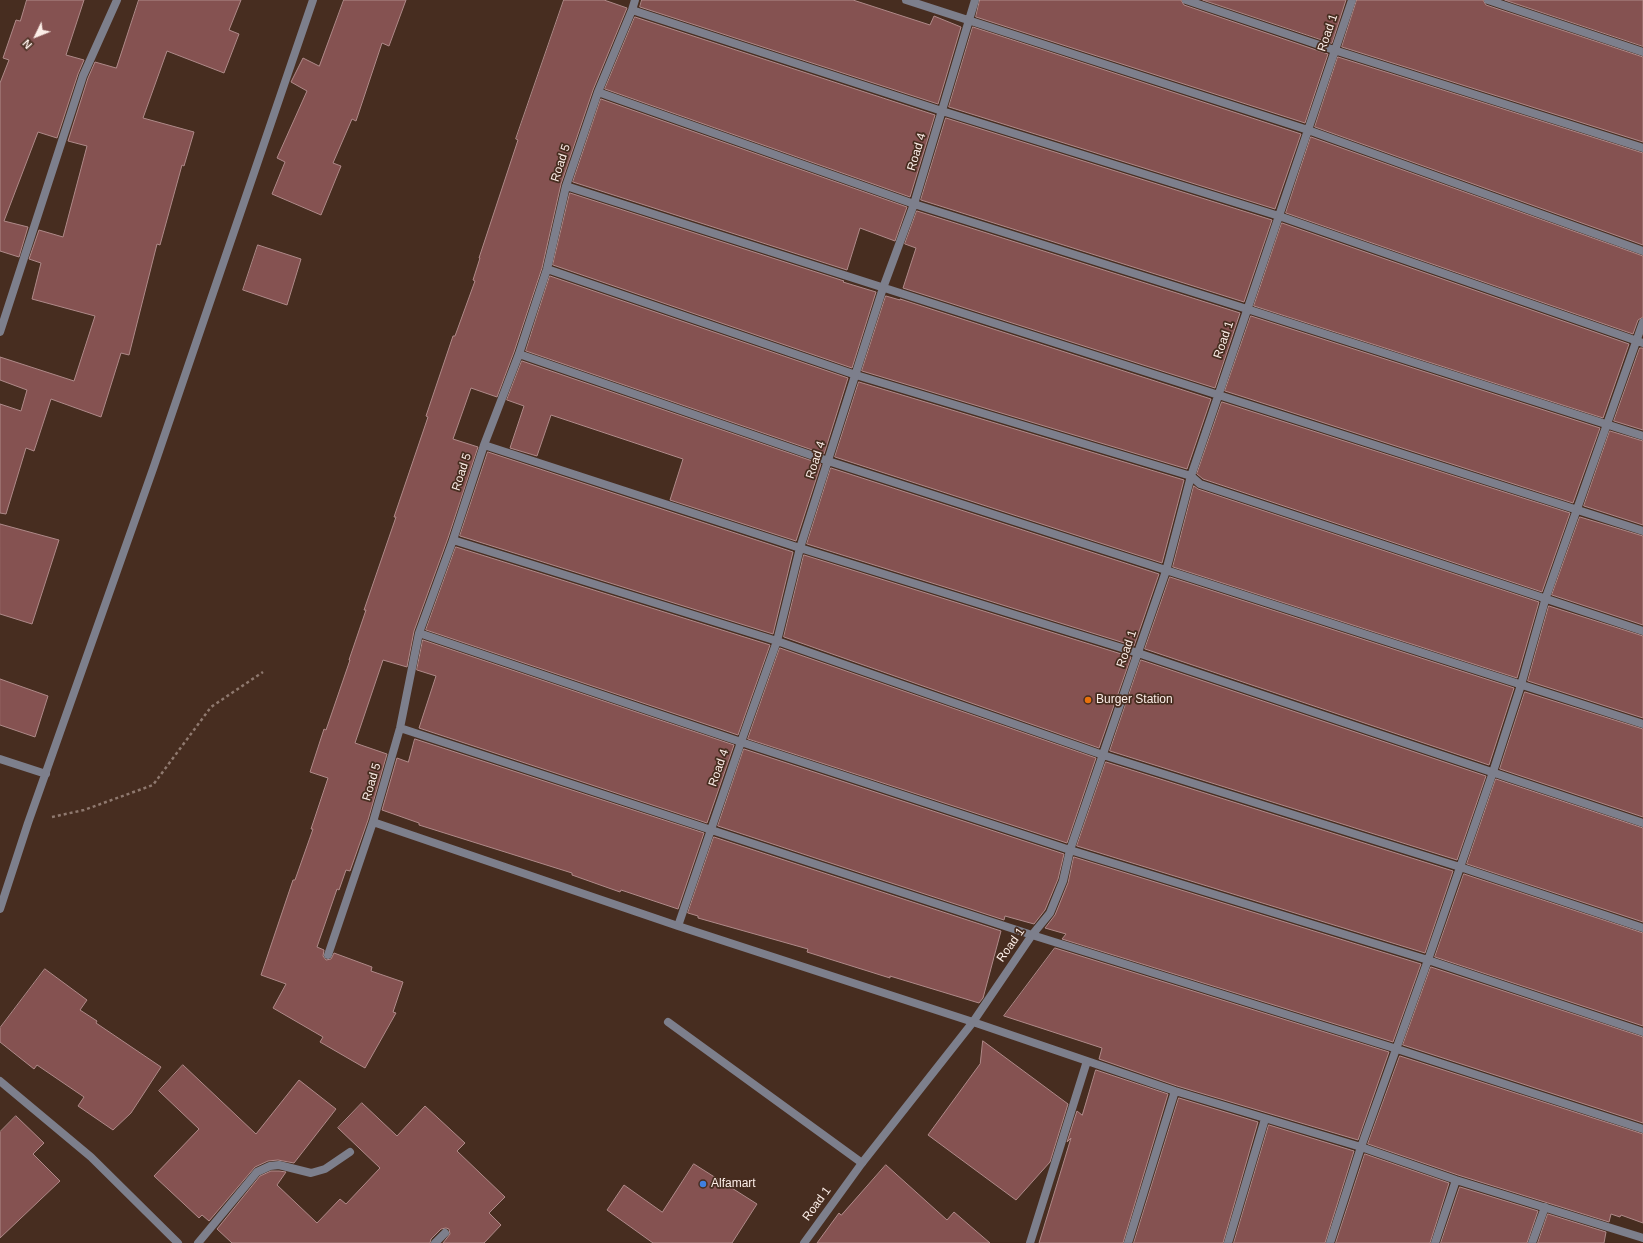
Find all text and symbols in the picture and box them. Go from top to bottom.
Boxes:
street label: Road 1 [1315,12,1341,54]
north arrow [16,16,56,56]
text: N [20,37,34,51]
street label: Road 4 [904,131,930,173]
street label: Road 5 [548,142,574,184]
street label: Road 1 [1211,319,1237,361]
street label: Road 4 [803,439,829,481]
street label: Road 5 [449,451,475,493]
street label: Road 1 [1114,628,1140,670]
place label: Burger Station [1096,693,1173,707]
marker: Burger Station [1083,695,1093,705]
street label: Road 4 [706,747,732,789]
street label: Road 5 [360,761,384,803]
street label: Road 1 [994,925,1028,965]
place label: Alfamart [711,1177,756,1191]
marker: Alfamart [698,1179,708,1189]
street label: Road 1 [800,1184,834,1224]

